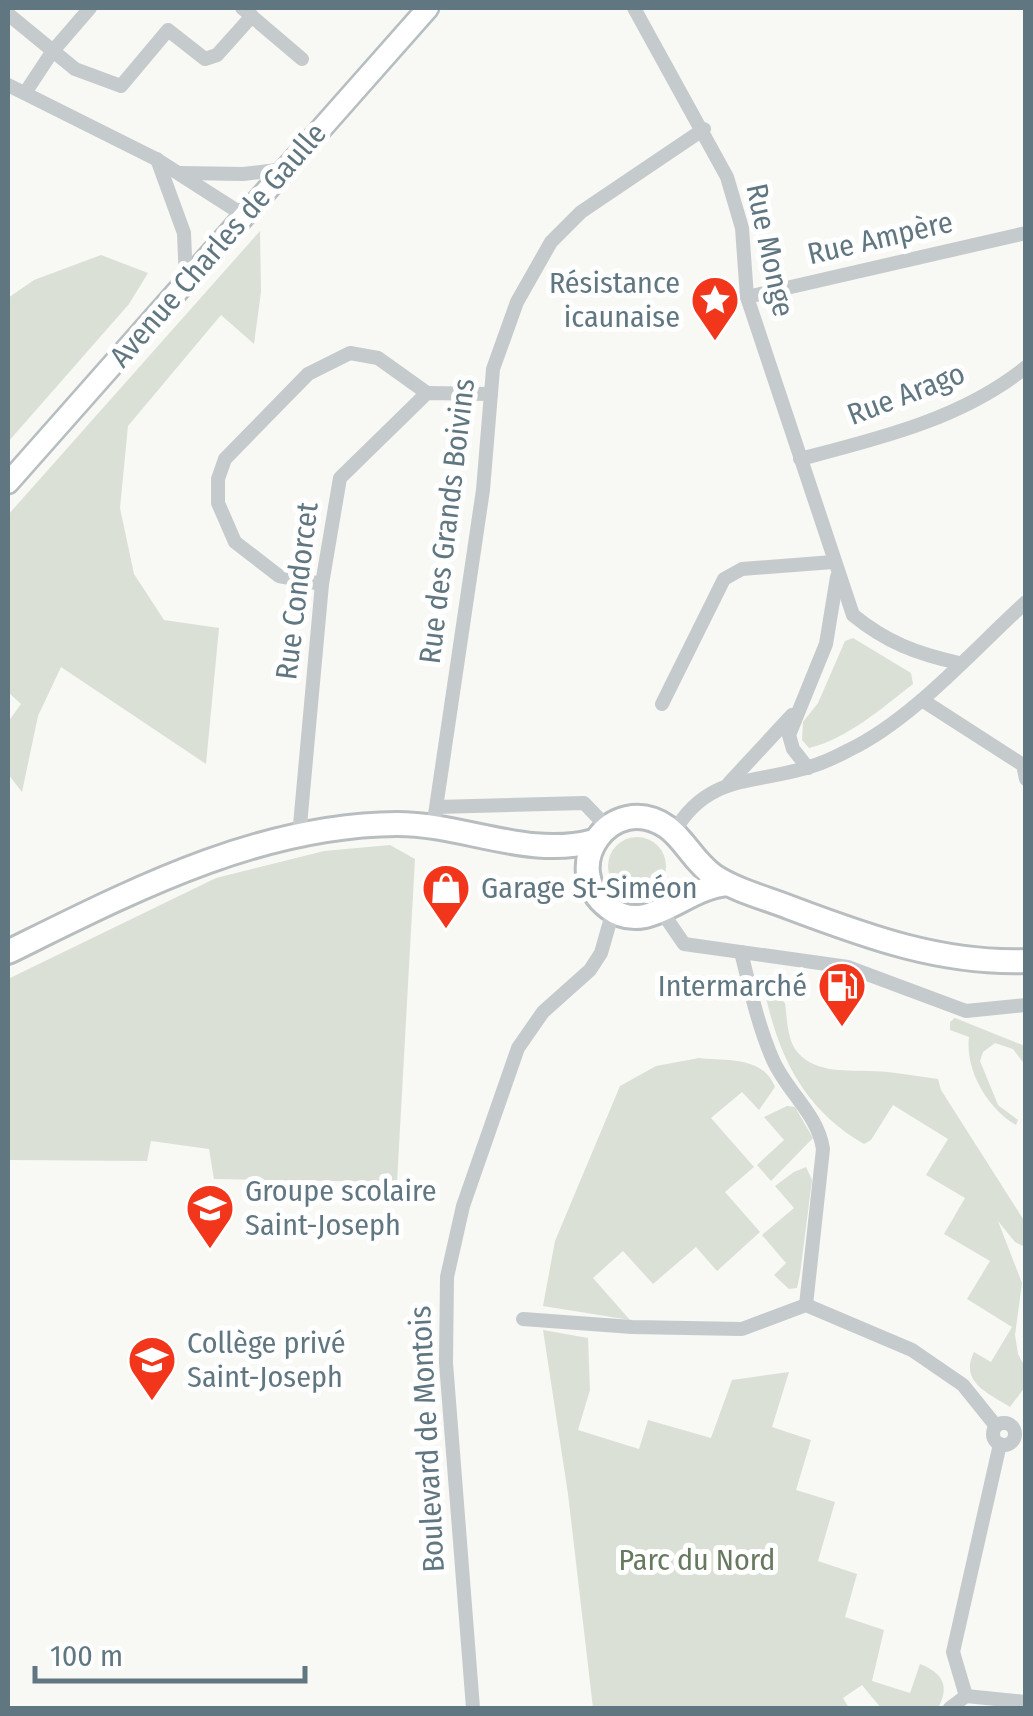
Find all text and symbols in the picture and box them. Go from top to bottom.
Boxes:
street label: Avenue Charles de Gaulle [102,116,334,374]
street label: Rue Monge [738,180,802,320]
street label: Rue Ampère [804,204,956,272]
place label: Résistance icaunaise [549,265,680,335]
place icon: Résistance icaunaise [689,274,741,342]
street label: Rue Arago [842,355,970,433]
street label: Rue des Grands Boivins [412,376,482,666]
street label: Rue Condorcet [268,500,326,682]
shop icon: Garage St-Siméon [420,862,472,930]
place label: Garage St-Siméon [481,870,698,906]
fuel station icon: Intermarché [816,960,868,1028]
place label: Intermarché [658,968,807,1004]
place label: Groupe scolaire Saint-Joseph [245,1173,436,1243]
school or university icon: Groupe scolaire Saint-Joseph [184,1182,236,1250]
street label: Boulevard de Montois [402,1305,452,1573]
place label: Collège privé Saint-Joseph [187,1325,345,1395]
school or university icon: Collège privé Saint-Joseph [126,1334,178,1402]
park label: Parc du Nord [619,1542,775,1578]
scale bar [35,1621,305,1683]
text: 100 m [50,1638,123,1674]

